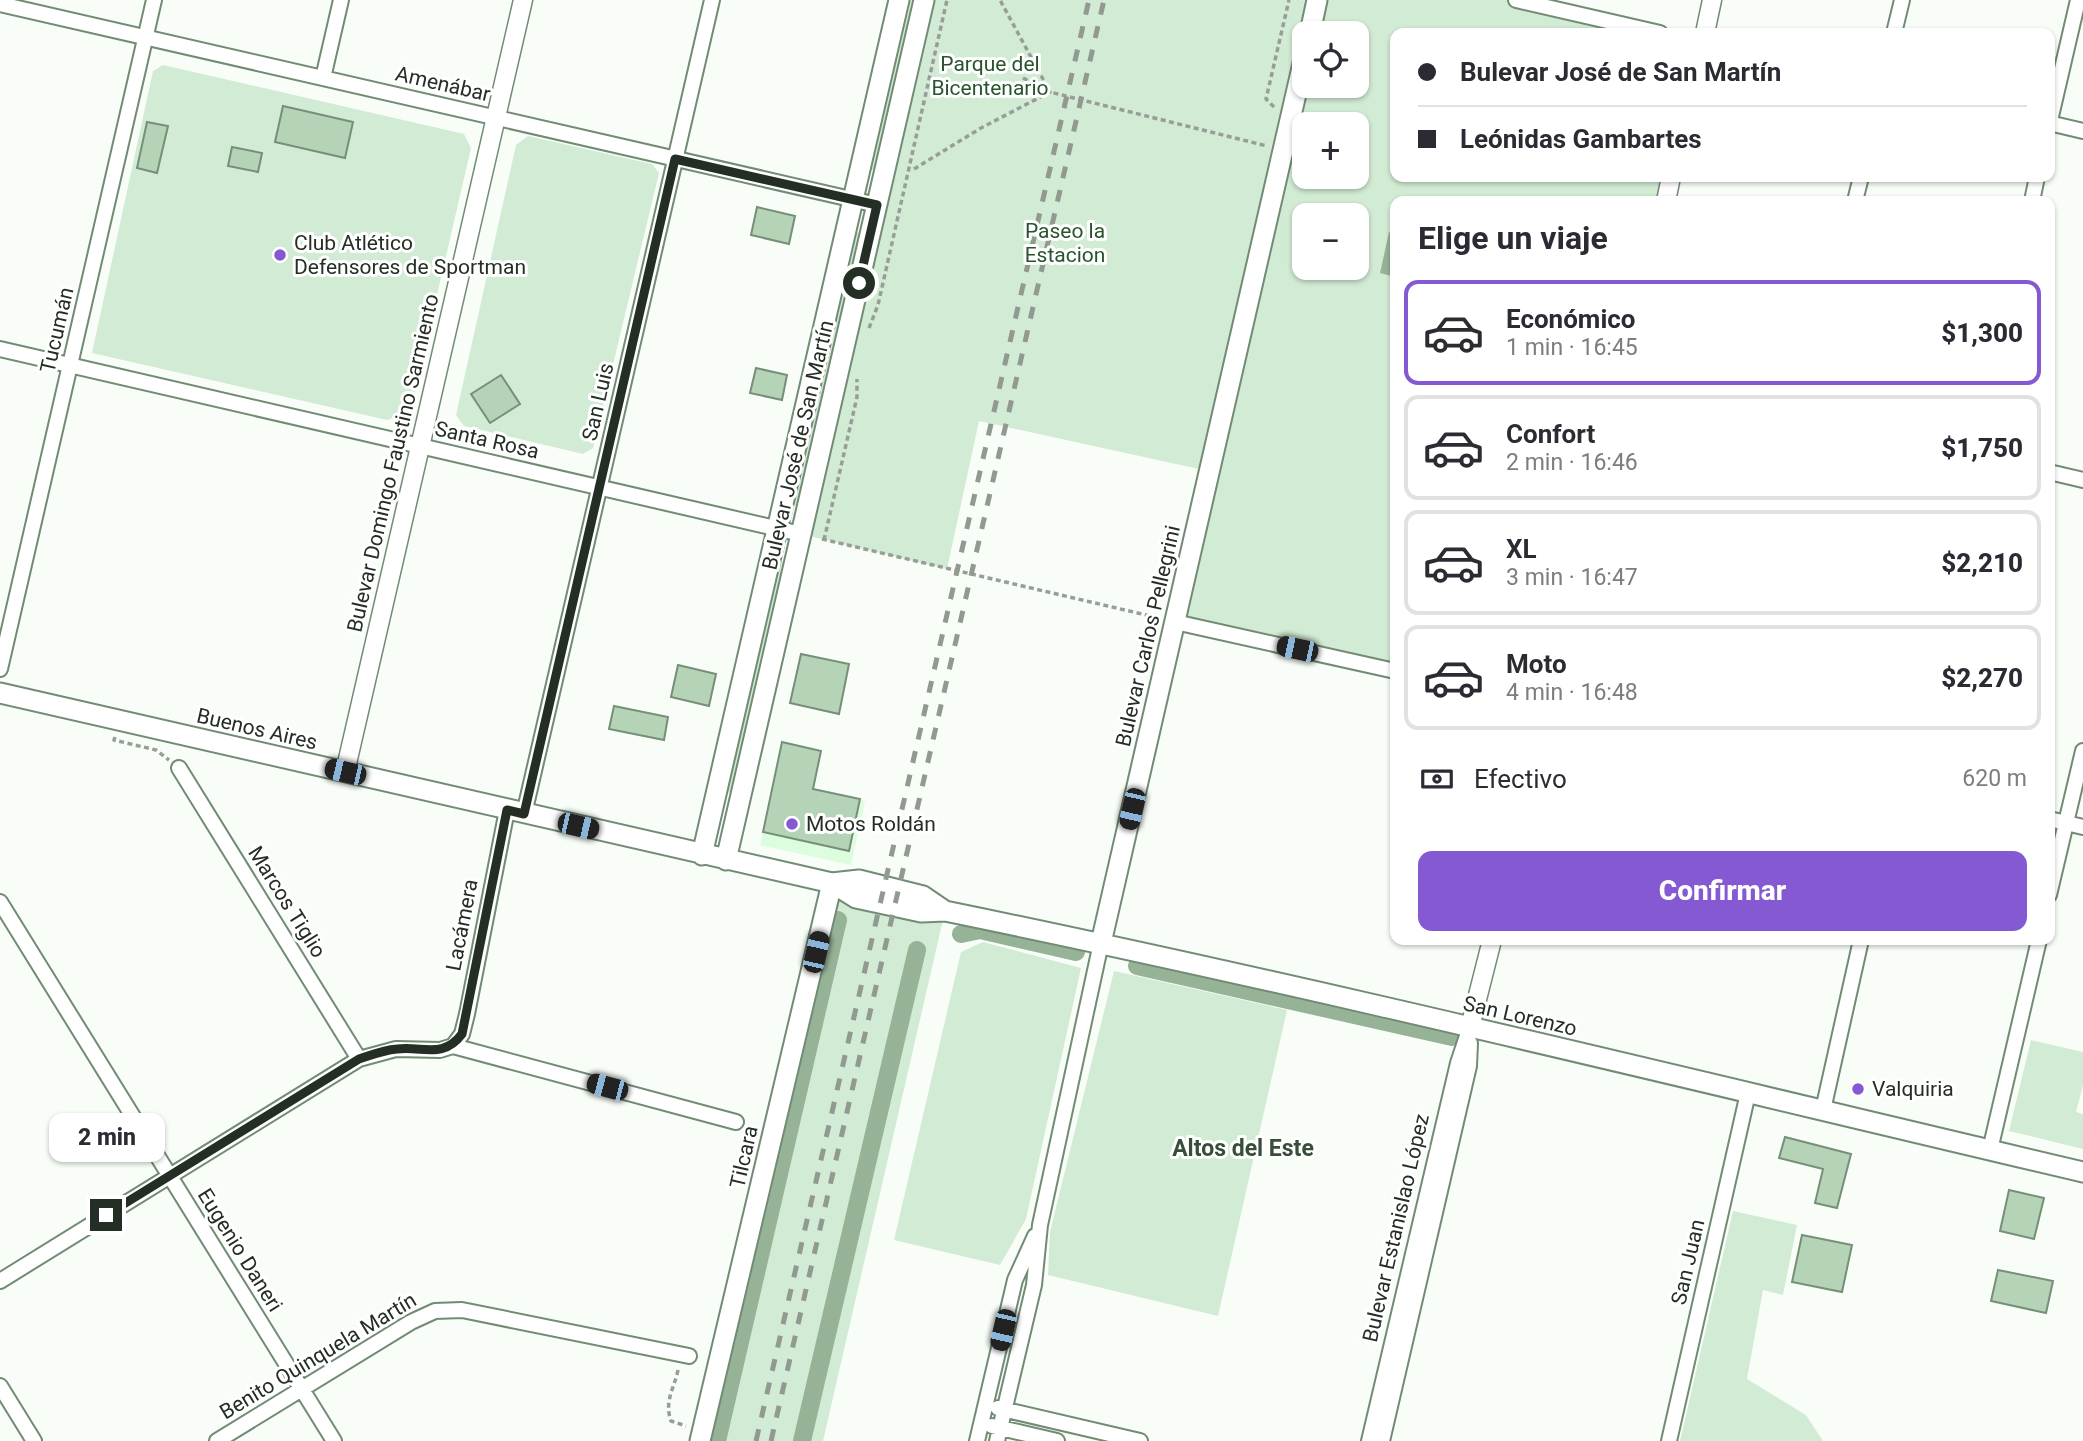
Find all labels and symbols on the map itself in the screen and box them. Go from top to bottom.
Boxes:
park label: Parque del Bicentenario [931,52,1049,100]
street label: Amenábar [393,61,493,107]
park label: Paseo la Estacion [1025,219,1105,267]
place label: Club Atlético Defensores de Sportman [294,231,526,279]
marker: Club Atlético Defensores de Sportman [272,247,288,263]
route start [843,267,875,299]
street label: Tucumán [36,285,78,375]
street label: Bulevar Domingo Faustino Sarmiento [342,292,444,634]
street label: Bulevar José de San Martín [758,318,838,572]
street label: San Luis [577,361,619,443]
street label: Santa Rosa [433,416,541,464]
street label: Bulevar Carlos Pellegrini [1111,523,1185,749]
car [1275,634,1320,664]
street label: Buenos Aires [194,703,320,755]
car [323,757,368,787]
car [1118,786,1147,832]
car [556,811,601,841]
place label: Motos Roldán [806,812,936,836]
marker: Motos Roldán [784,816,800,832]
street label: Marcos Tiglio [243,842,331,962]
street label: Lacámera [441,877,483,973]
car [802,929,831,975]
street label: San Lorenzo [1461,991,1579,1041]
car [584,1071,631,1103]
place label: Valquiria [1872,1077,1954,1101]
marker: Valquiria [1850,1081,1866,1097]
street label: Bulevar Estanislao López [1358,1112,1434,1344]
callout: 2 min [48,1114,164,1162]
street label: Tilcara [725,1123,763,1191]
district label: Altos del Este [1172,1135,1314,1162]
street label: Eugenio Daneri [193,1184,287,1316]
route end [90,1199,122,1231]
street label: San Juan [1667,1217,1709,1307]
street label: Benito Quinquela Martín [215,1288,421,1424]
car [989,1307,1018,1353]

